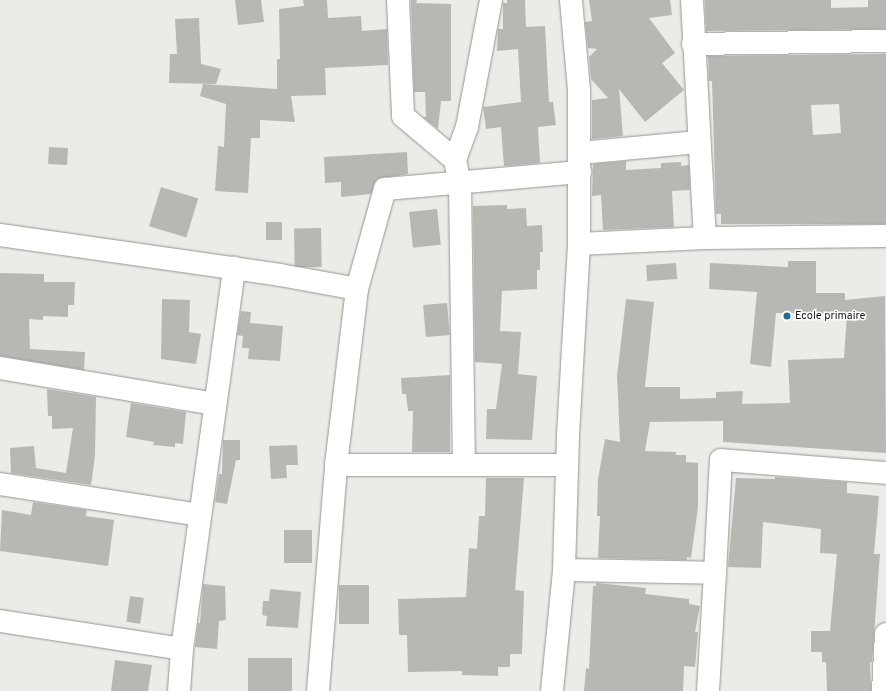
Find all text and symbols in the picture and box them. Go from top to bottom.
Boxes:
place label: Ecole primaire [795,309,865,323]
marker: Ecole primaire [782,311,792,321]

